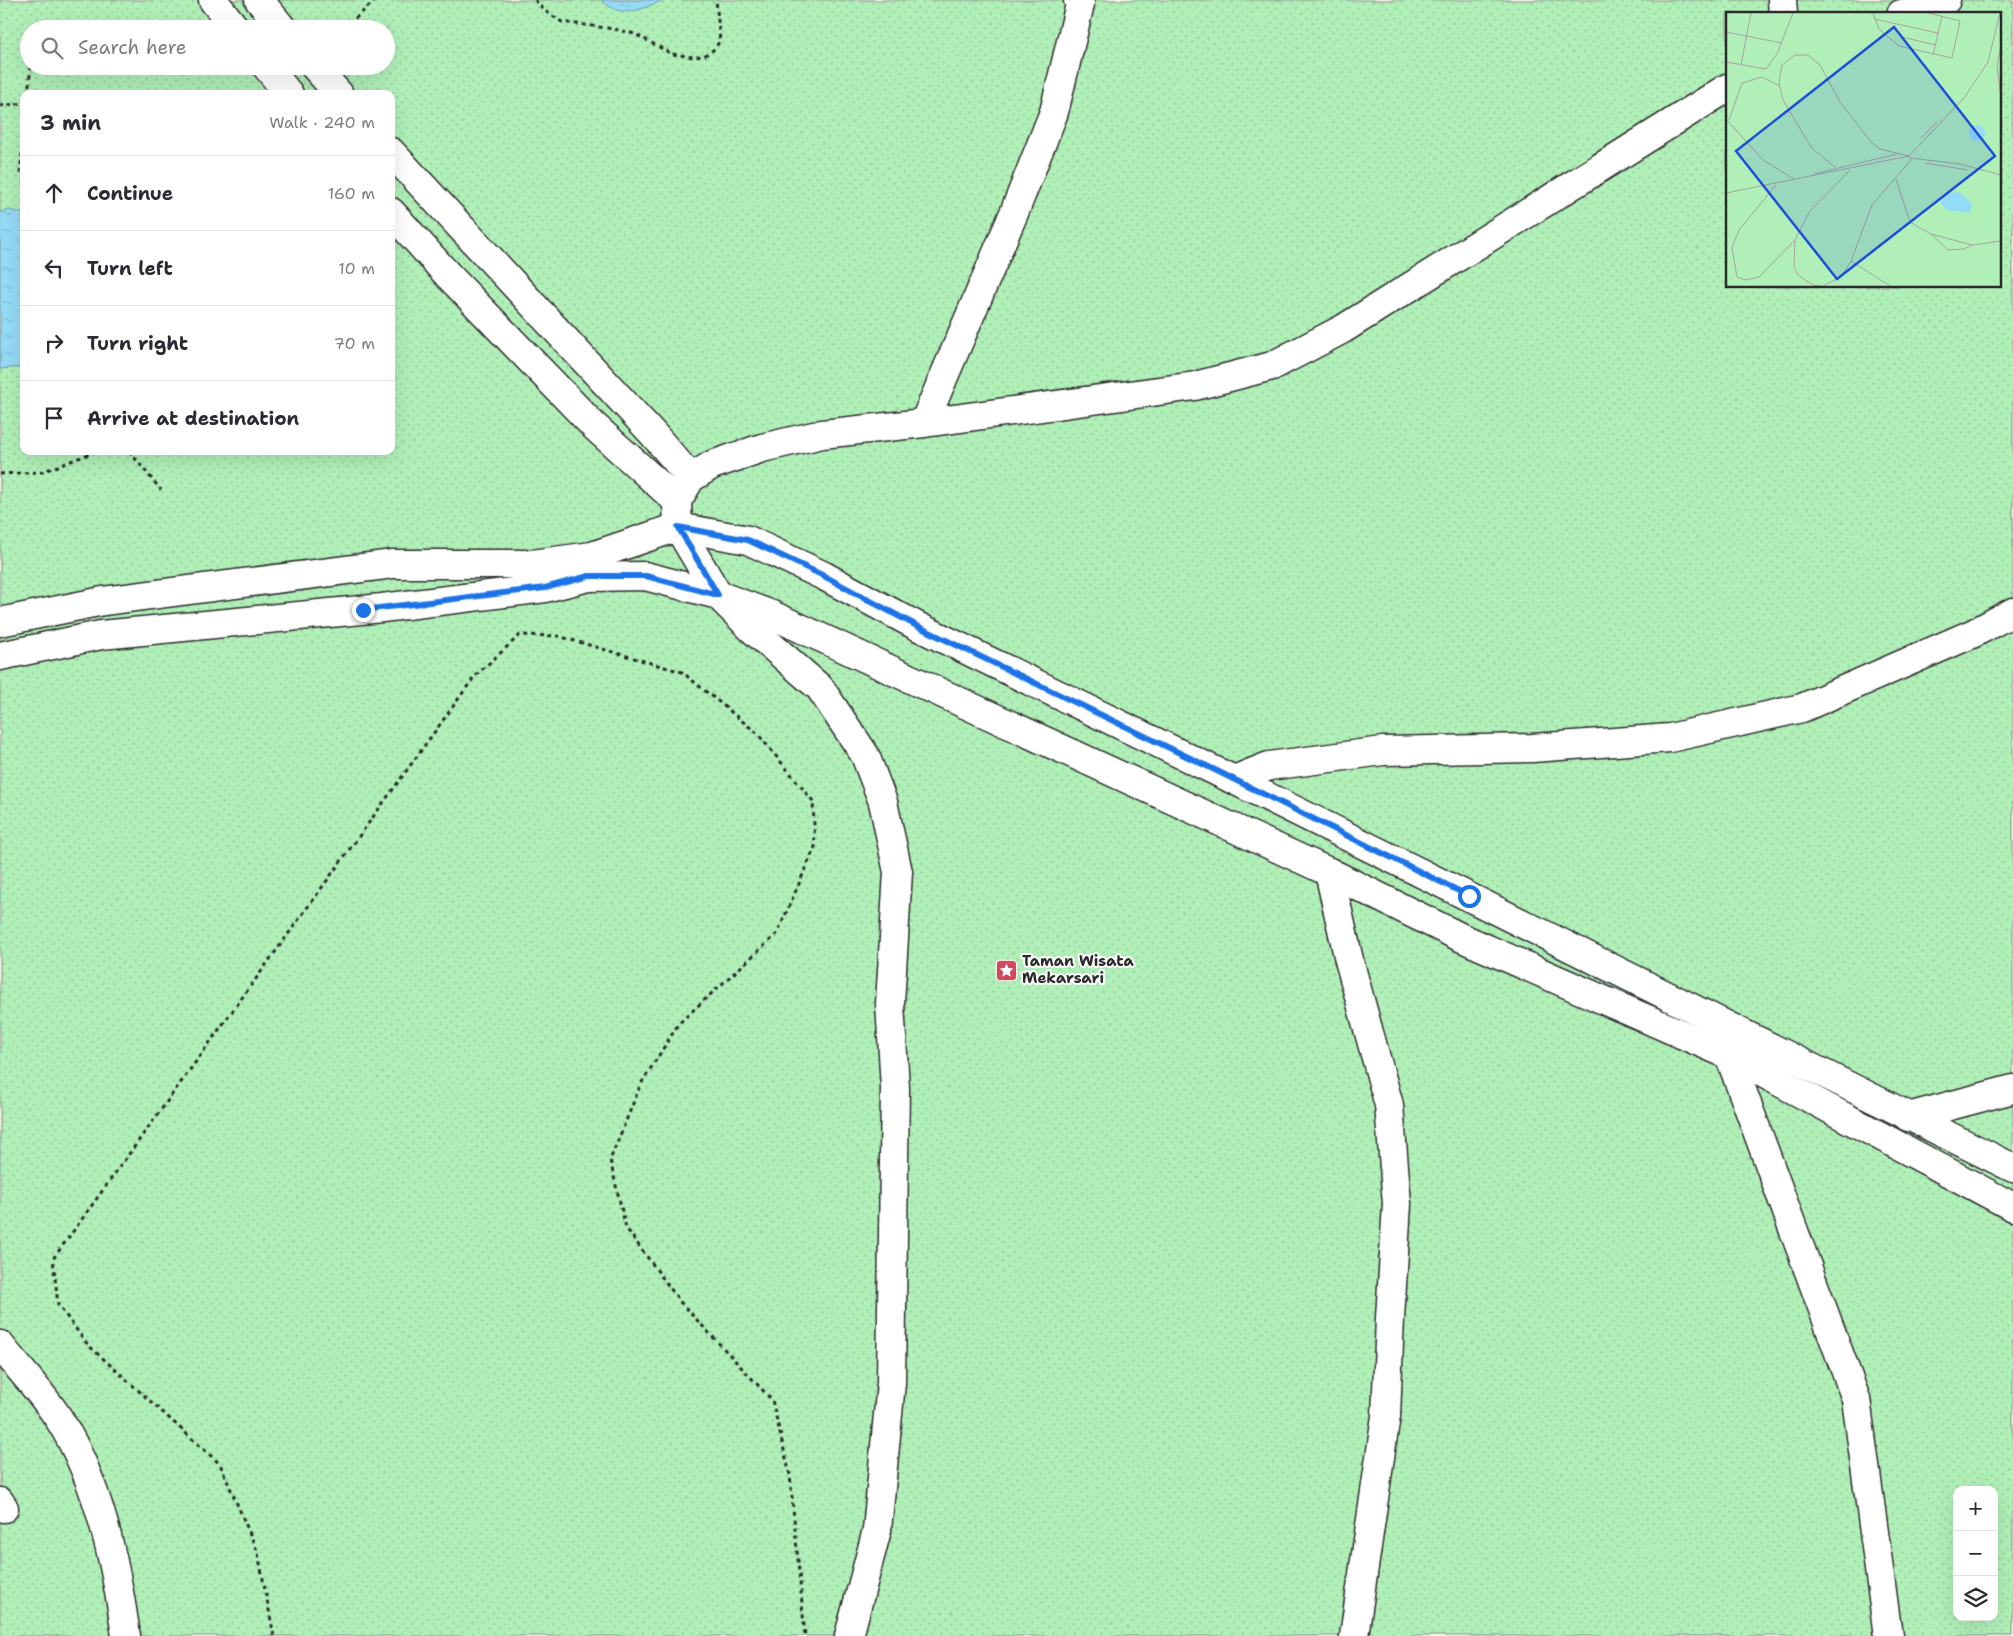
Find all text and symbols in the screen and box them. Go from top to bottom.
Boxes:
inset map [1726,12,2000,288]
search box [20,20,395,75]
icon: search [38,34,66,62]
text: Search here [78,35,187,60]
text: 3 min [40,109,101,137]
text: Walk · 240 m [269,112,375,133]
icon: ahead [40,179,68,207]
text: Continue [87,181,173,206]
text: 160 m [328,183,375,204]
icon: left [40,254,68,282]
text: Turn left [87,256,173,281]
text: 10 m [338,258,375,279]
icon: right [40,329,68,357]
text: Turn right [87,331,188,356]
text: 70 m [334,333,375,354]
icon: arrive [40,404,68,432]
text: Arrive at destination [87,406,299,431]
route end [352,599,375,622]
route start [1458,885,1481,908]
place label: Taman Wisata Mekarsari [1022,951,1134,988]
place icon: Taman Wisata Mekarsari [994,958,1018,982]
map controls [1953,1486,1998,1621]
button: + [1953,1486,1998,1531]
button: − [1953,1531,1998,1576]
button: layers [1953,1576,1998,1621]

